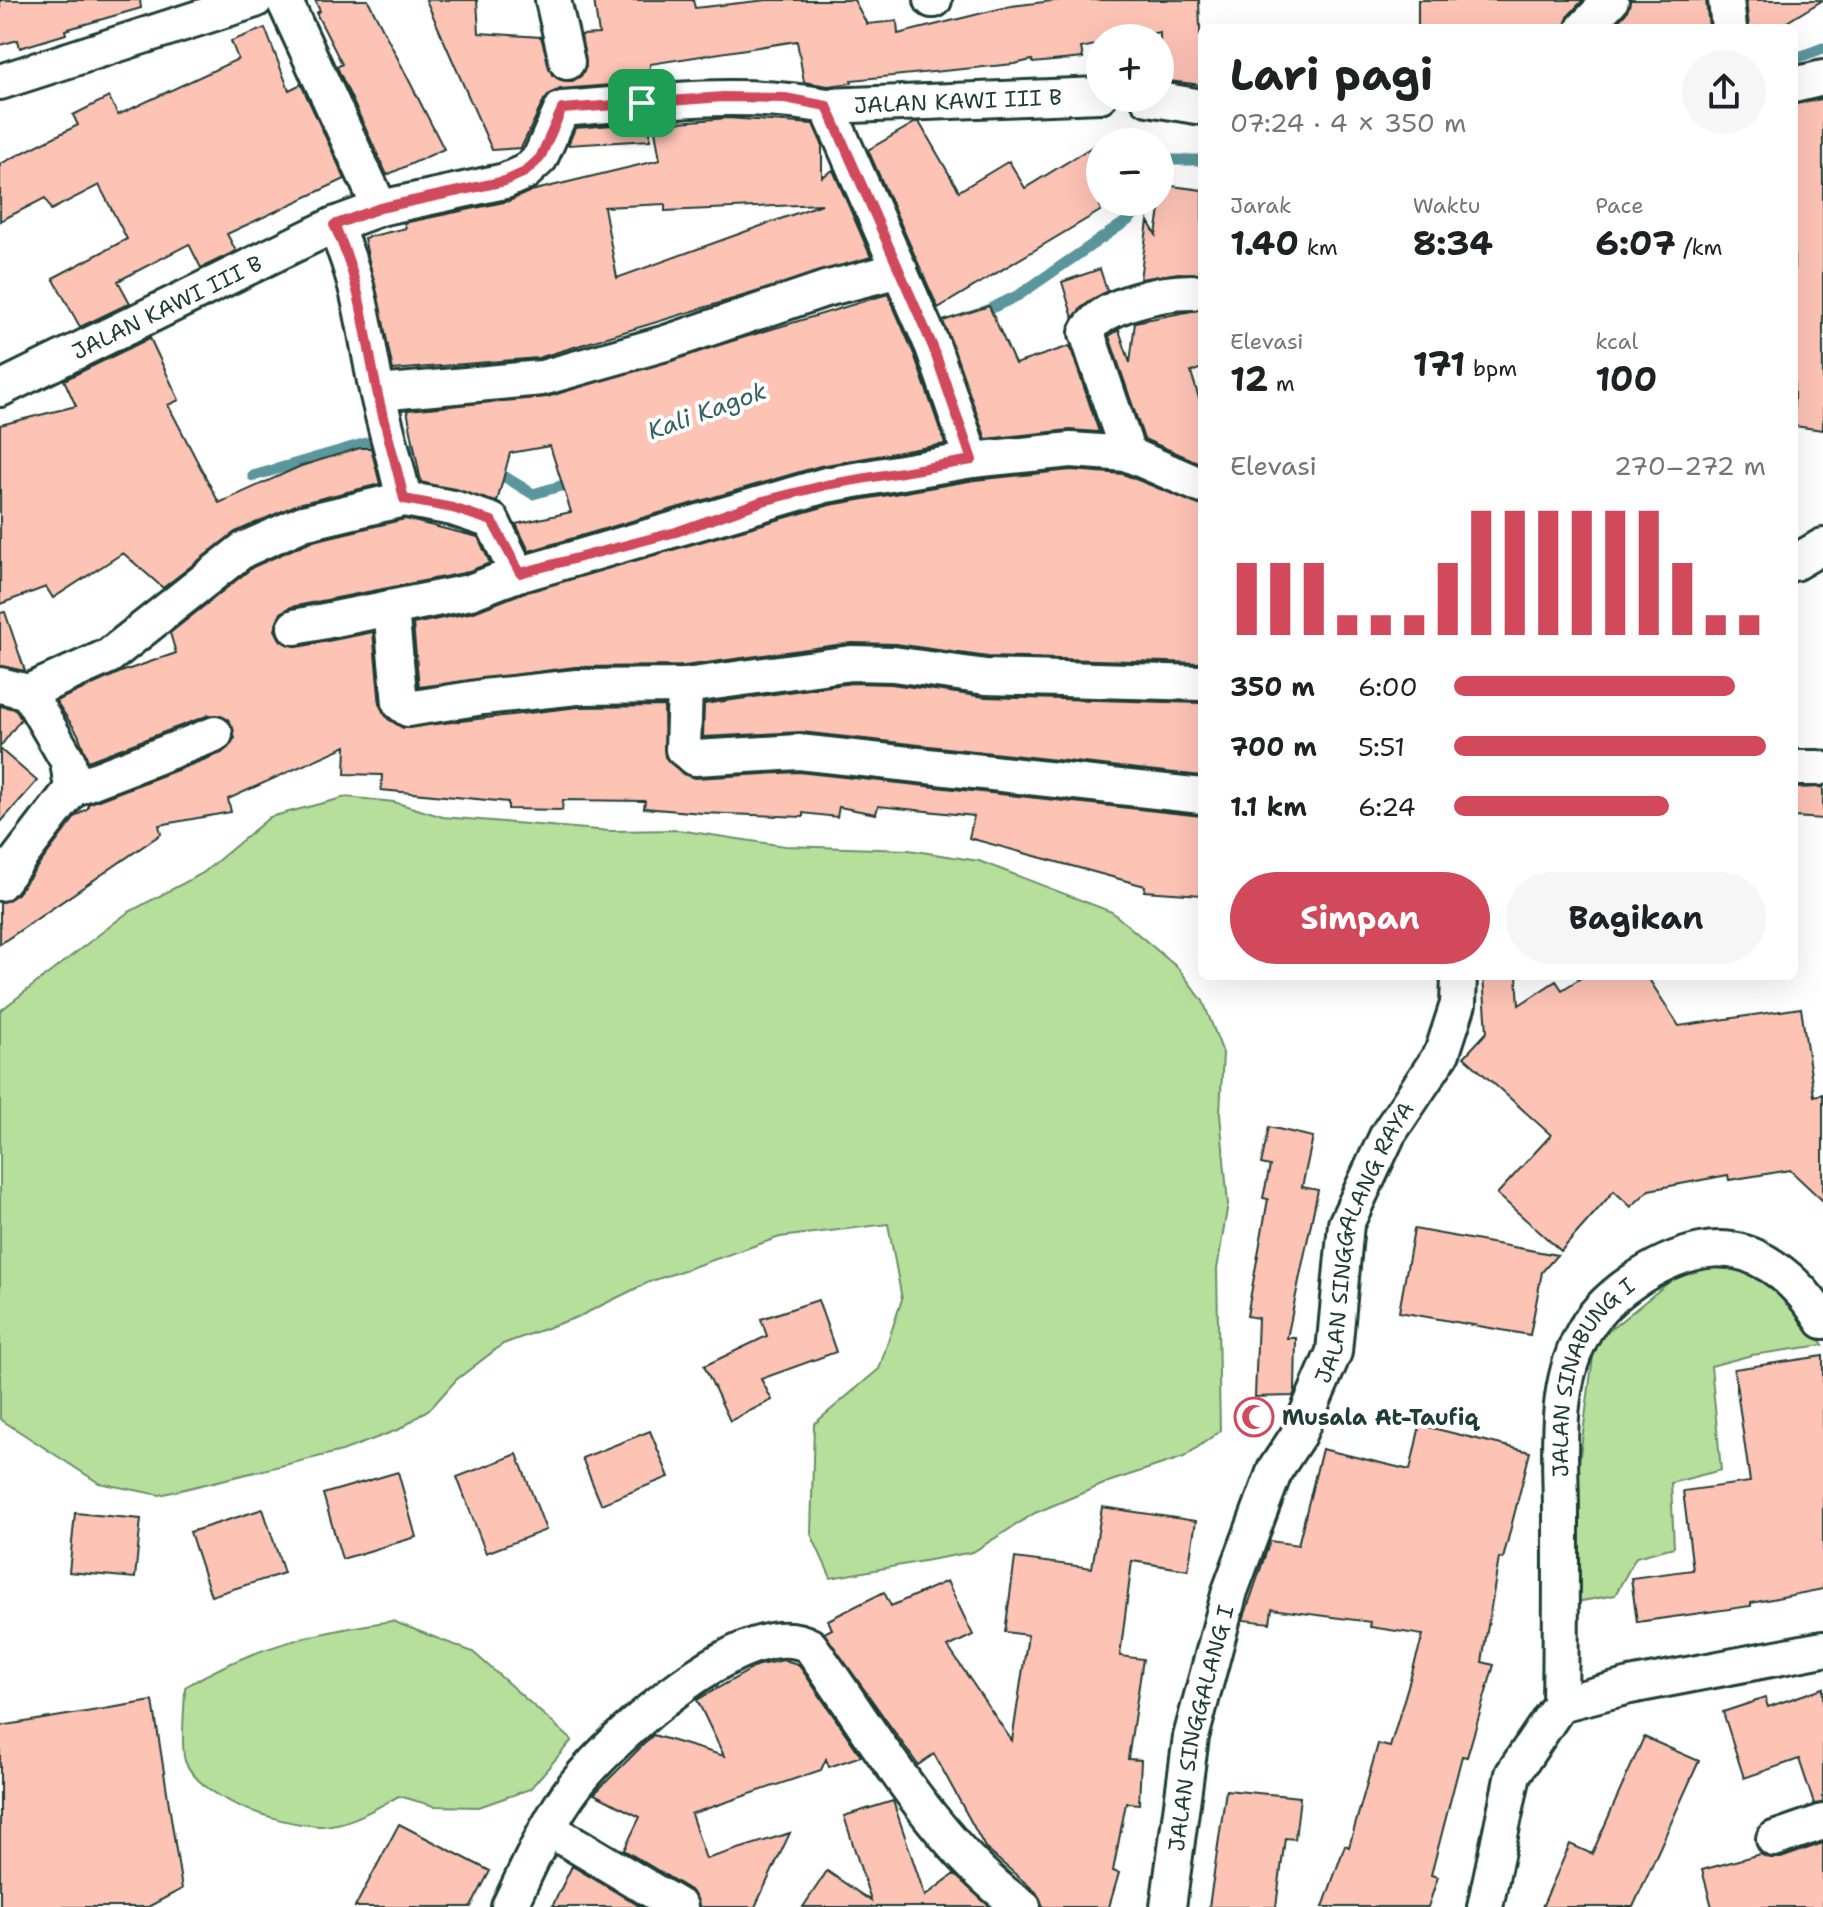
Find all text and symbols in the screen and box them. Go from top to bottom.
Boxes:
map controls [1086,24,1174,216]
button: + [1086,24,1174,112]
text: Lari pagi [1230,45,1433,104]
button: share [1682,50,1766,134]
pin [608,69,676,137]
icon: arrive [620,81,664,125]
street label: JALAN KAWI III B [853,83,1063,120]
text: 07:24 · 4 × 350 m [1230,105,1466,140]
button: − [1086,128,1174,216]
text: Jarak [1230,191,1292,220]
text: Waktu [1413,191,1480,220]
text: Pace [1595,191,1644,220]
text: 1.40 [1230,220,1299,266]
text: 8:34 [1413,220,1493,266]
text: 6:07 [1595,220,1676,266]
text: km [1299,233,1338,262]
text: /km [1676,233,1723,262]
street label: JALAN KAWI III B [67,249,267,366]
text: Elevasi [1230,327,1304,356]
text: kcal [1595,327,1638,356]
text: 171 [1413,341,1466,387]
text: bpm [1466,354,1517,383]
text: 12 [1230,356,1268,402]
text: 100 [1595,356,1657,402]
text: m [1268,369,1295,398]
water label: Kali Kagok [643,375,771,447]
text: Elevasi [1230,448,1317,483]
text: 270–272 m [1614,448,1766,483]
text: 350 m [1230,669,1315,704]
text: 6:00 [1358,669,1418,704]
text: 700 m [1230,729,1317,764]
text: 5:51 [1358,729,1405,764]
text: 1.1 km [1230,789,1307,824]
text: 6:24 [1358,789,1416,824]
button: Simpan [1230,872,1490,964]
button: Bagikan [1506,872,1766,964]
street label: JALAN SINGGALANG RAYA [1308,1096,1421,1388]
street label: JALAN SINABUNG I [1546,1271,1640,1478]
mosque icon: Musala At-Taufiq [1233,1396,1275,1438]
place label: Musala At-Taufiq [1282,1403,1481,1432]
street label: JALAN SINGGALANG I [1162,1602,1241,1853]

